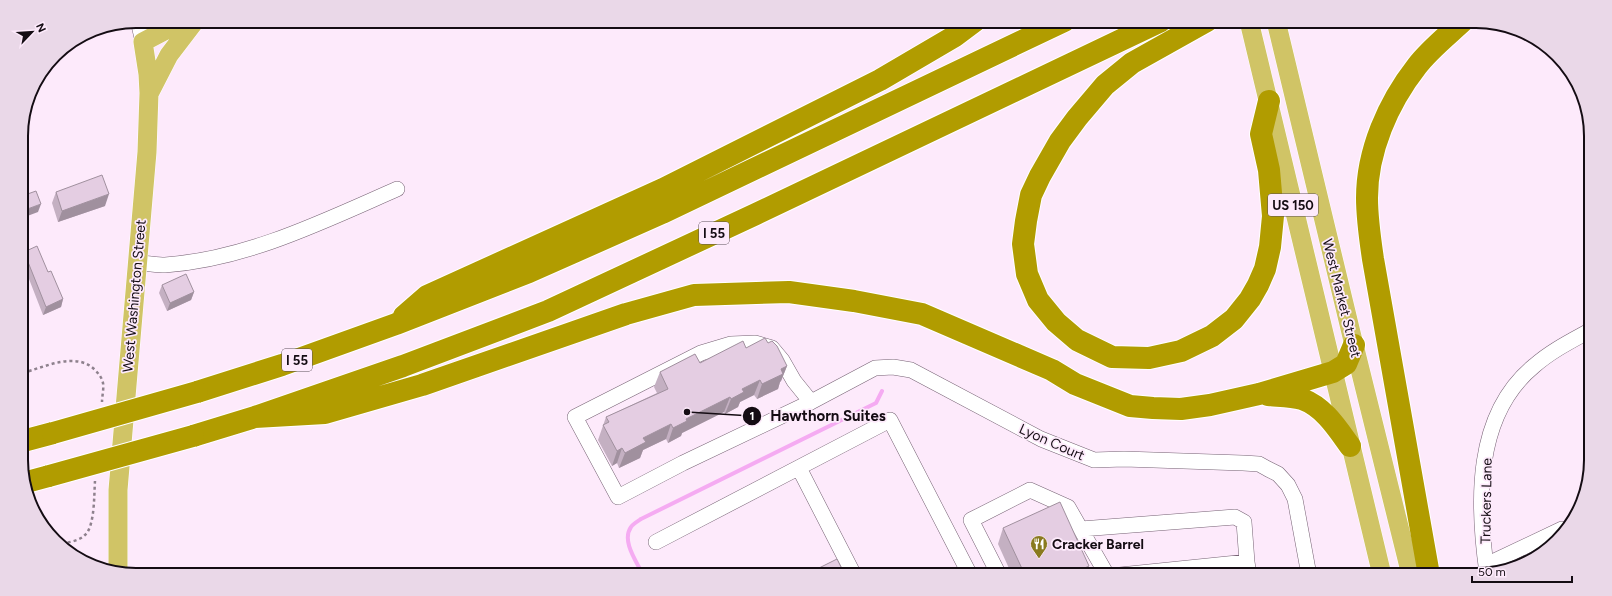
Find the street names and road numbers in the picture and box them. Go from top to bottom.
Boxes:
road number: US 150 [1268,194,1318,216]
street label: West Washington Street [119,219,150,373]
road number: I 55 [699,222,729,244]
street label: West Market Street [1319,237,1364,359]
road number: I 55 [282,349,312,371]
street label: Lyon Court [1016,420,1087,464]
street label: Truckers Lane [1477,457,1496,544]

